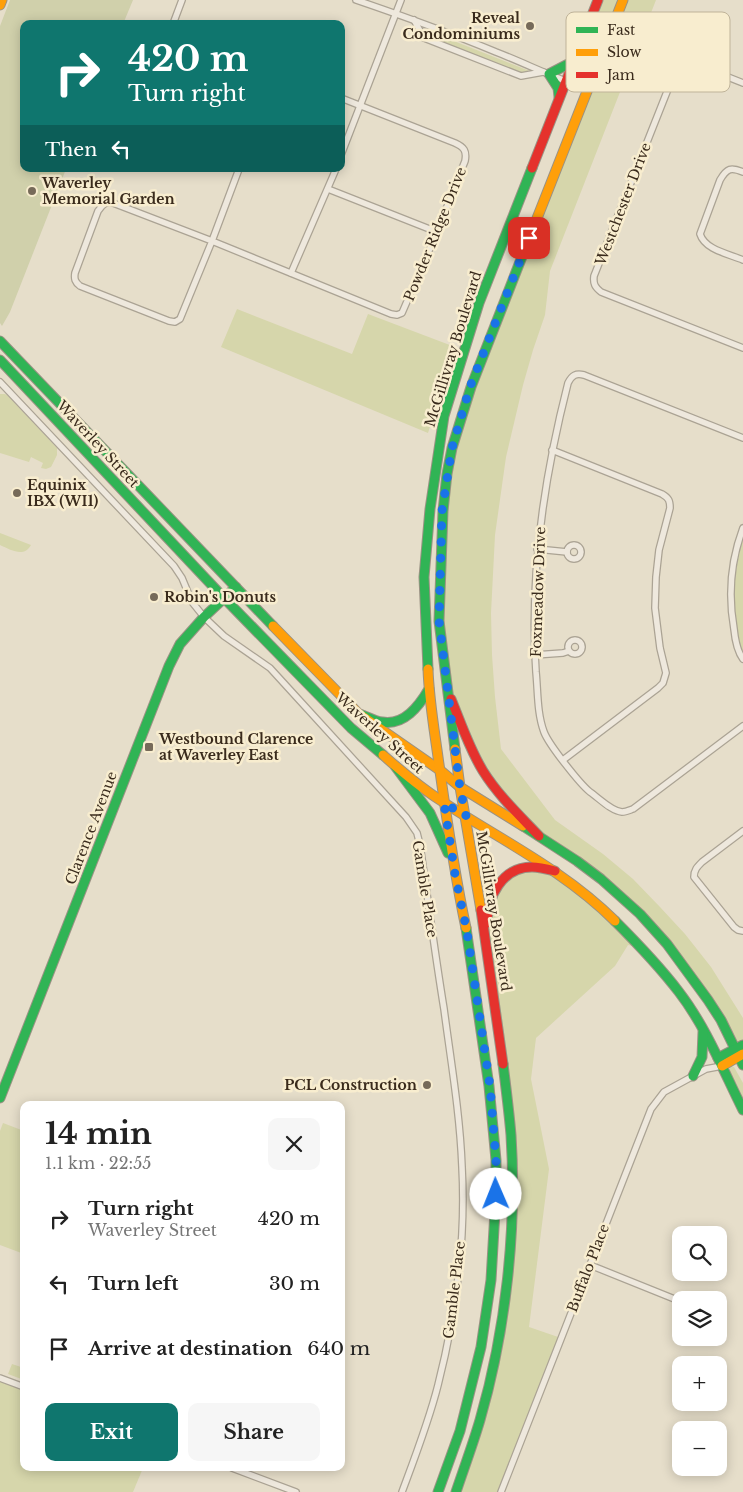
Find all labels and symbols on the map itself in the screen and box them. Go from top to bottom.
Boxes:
place label: Reveal Condominiums [402,9,520,43]
legend [566,12,730,92]
marker: Reveal Condominiums [524,20,536,32]
text: Fast [607,21,636,39]
text: Slow [607,43,641,61]
text: Jam [605,66,635,84]
street label: Westchester Drive [591,140,655,269]
street label: Powder Ridge Drive [400,164,470,304]
place label: Waverley Memorial Garden [41,174,175,208]
marker: Waverley Memorial Garden [26,185,38,197]
pin [508,217,550,259]
street label: McGillivray Boulevard [421,268,485,429]
street label: Waverley Street [52,396,143,492]
place label: Equinix IBX (WI1) [27,476,99,510]
marker: Equinix IBX (WI1) [11,487,23,499]
street label: Foxmeadow Drive [527,526,549,658]
place label: Robin's Donuts [164,588,276,606]
marker: Robin's Donuts [148,591,160,603]
street label: Waverley Street [331,688,428,778]
place label: Westbound Clarence at Waverley East [158,730,313,764]
marker: Westbound Clarence at Waverley East [143,741,155,753]
street label: Clarence Avenue [61,769,121,887]
street label: McGillivray Boulevard [472,829,516,993]
street label: Gamble Place [408,839,442,939]
place label: PCL Construction [284,1076,417,1094]
marker: PCL Construction [421,1079,433,1091]
position arrow [469,1167,521,1219]
street label: Buffalo Place [563,1221,613,1315]
street label: Gamble Place [439,1240,469,1340]

